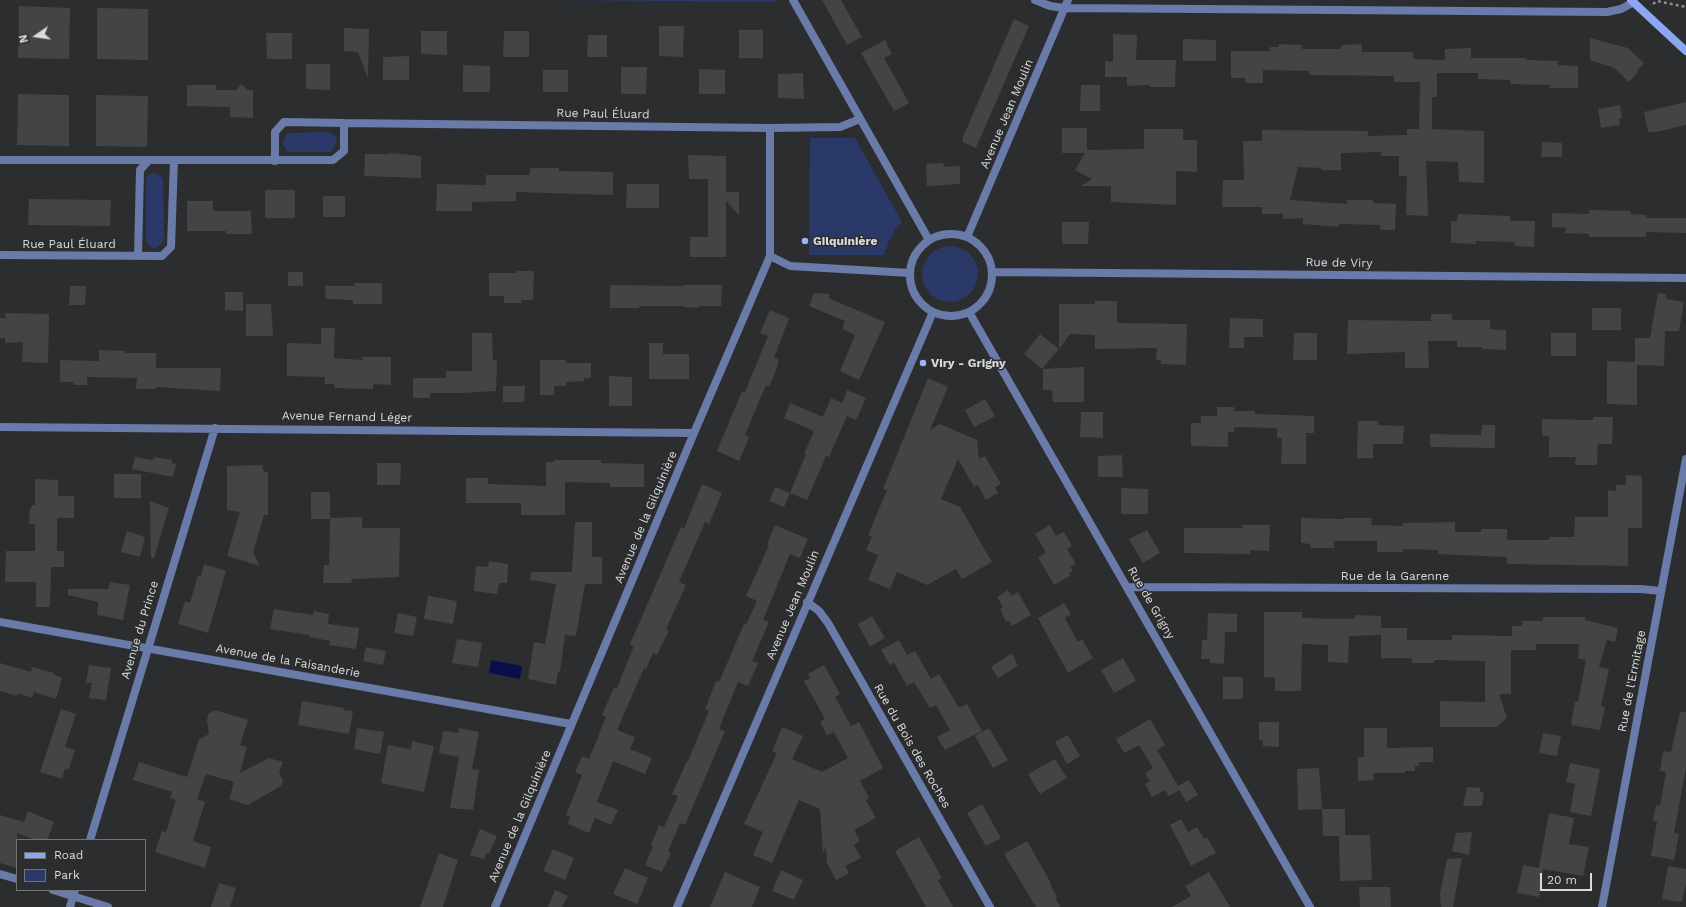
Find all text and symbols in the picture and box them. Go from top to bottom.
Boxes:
north arrow [16,16,56,56]
text: N [17,33,31,44]
street label: Avenue Jean Moulin [977,57,1037,171]
street label: Rue Paul Éluard [556,106,650,122]
place label: Gilquinière [813,234,877,248]
marker: Gilquinière [800,236,810,246]
street label: Rue Paul Éluard [22,237,116,251]
street label: Rue de Viry [1305,255,1373,271]
place label: Viry - Grigny [931,356,1006,370]
marker: Viry - Grigny [918,358,928,368]
street label: Avenue Fernand Léger [282,409,412,425]
street label: Avenue de la Gilquinière [612,449,680,585]
street label: Avenue Jean Moulin [763,548,823,662]
street label: Rue de Grigny [1124,564,1178,642]
street label: Rue de la Garenne [1341,569,1449,583]
street label: Avenue du Prince [118,579,162,681]
street label: Rue de l'Ermitage [1615,629,1649,733]
street label: Avenue de la Faisanderie [215,641,361,681]
street label: Rue du Bois des Roches [870,681,954,811]
street label: Avenue de la Gilquinière [486,748,554,884]
legend [16,839,146,891]
text: Road [54,848,83,862]
scale bar [1542,865,1594,891]
text: Park [54,868,80,882]
text: 20 m [1547,873,1577,887]

